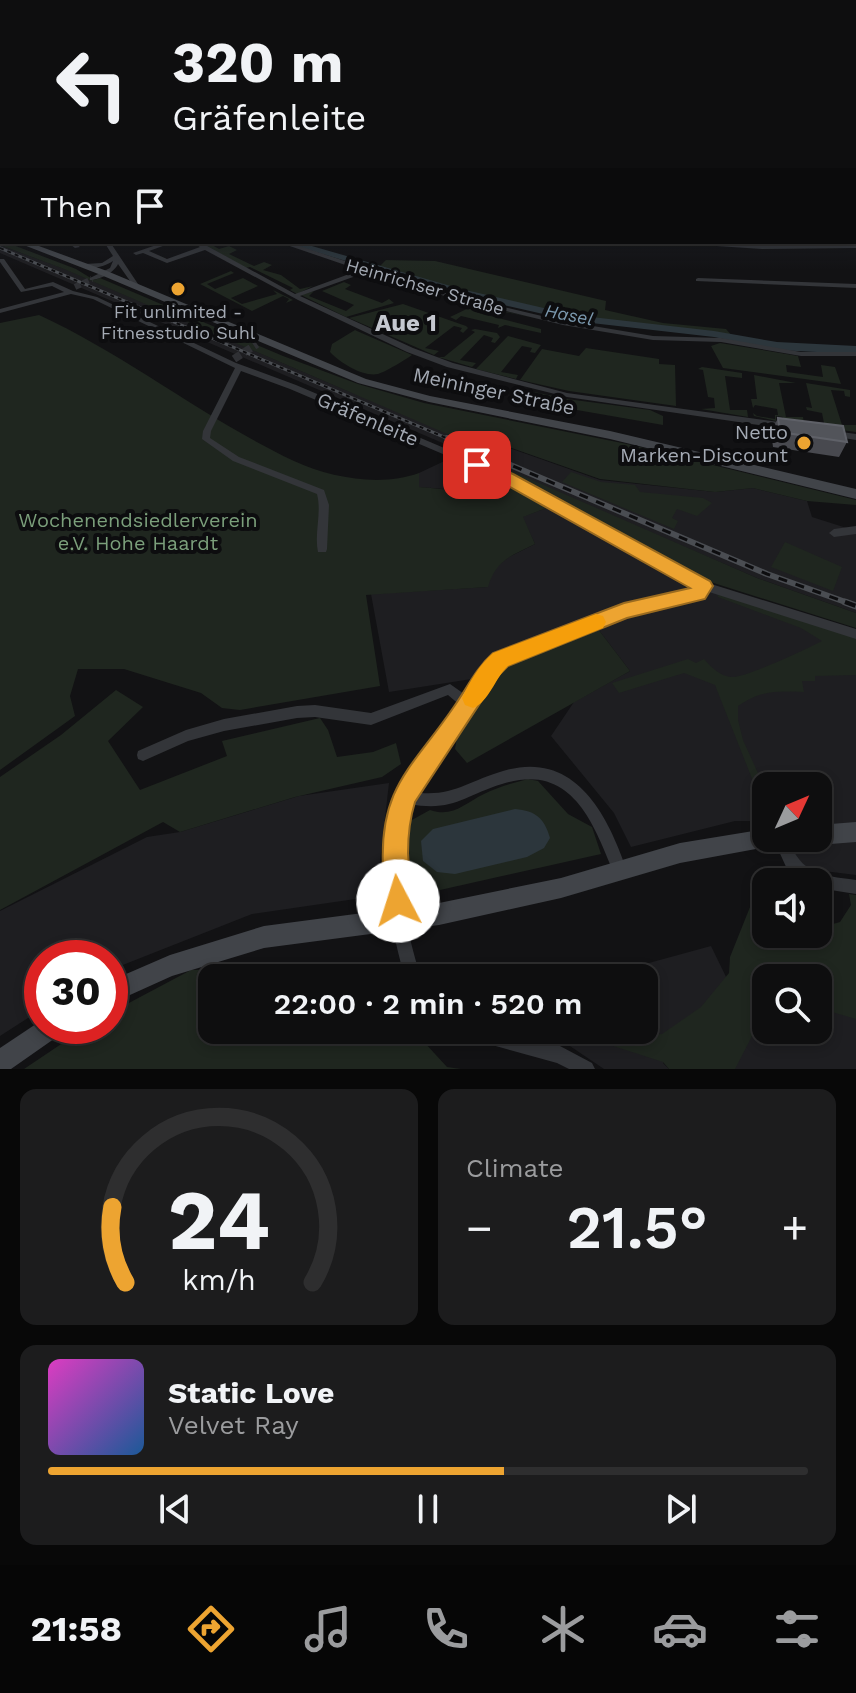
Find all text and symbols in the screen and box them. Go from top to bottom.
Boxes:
text: 320 m [172,30,343,96]
icon: left [40,32,144,136]
text: Gräfenleite [172,97,366,139]
icon: arrive [128,184,172,228]
text: Then [40,189,112,224]
street label: Heinrichser Straße [344,254,507,319]
marker: Fit unlimited - Fitnesstudio Suhl [169,280,187,298]
water label: Hasel [543,300,595,329]
place label: Fit unlimited - Fitnesstudio Suhl [101,301,256,343]
district label: Aue 1 [375,309,437,337]
street label: Meininger Straße [411,362,577,420]
street label: Gräfenleite [314,387,422,451]
place label: Netto Marken-Discount [620,420,789,467]
pin [443,431,511,499]
marker: Netto Marken-Discount [795,434,813,452]
icon: arrive [455,443,499,487]
park label: Wochenendsiedlerverein e.V. Hohe Haardt [18,508,258,555]
north arrow [752,772,832,852]
map controls [752,772,832,1044]
position arrow [356,859,440,943]
button: sound [752,868,832,948]
speed limit sign: 30 [24,940,128,1044]
button: search [752,964,832,1044]
text: 22:00 · 2 min · 520 m [274,986,582,1021]
text: Climate [466,1153,564,1183]
text: 24 [168,1172,270,1269]
text: 21.5° [566,1192,708,1263]
text: − [466,1202,493,1254]
text: + [781,1202,808,1254]
text: km/h [182,1263,256,1297]
text: Static Love [168,1375,334,1410]
text: Velvet Ray [168,1410,299,1440]
icon: previous [153,1487,197,1531]
icon: pause [406,1487,450,1531]
icon: next [659,1487,703,1531]
icon: directions [183,1601,239,1657]
icon: music [300,1601,356,1657]
icon: phone [418,1601,474,1657]
icon: climate [535,1601,591,1657]
icon: car [652,1601,708,1657]
icon: filters [769,1601,825,1657]
text: 21:58 [31,1608,122,1650]

